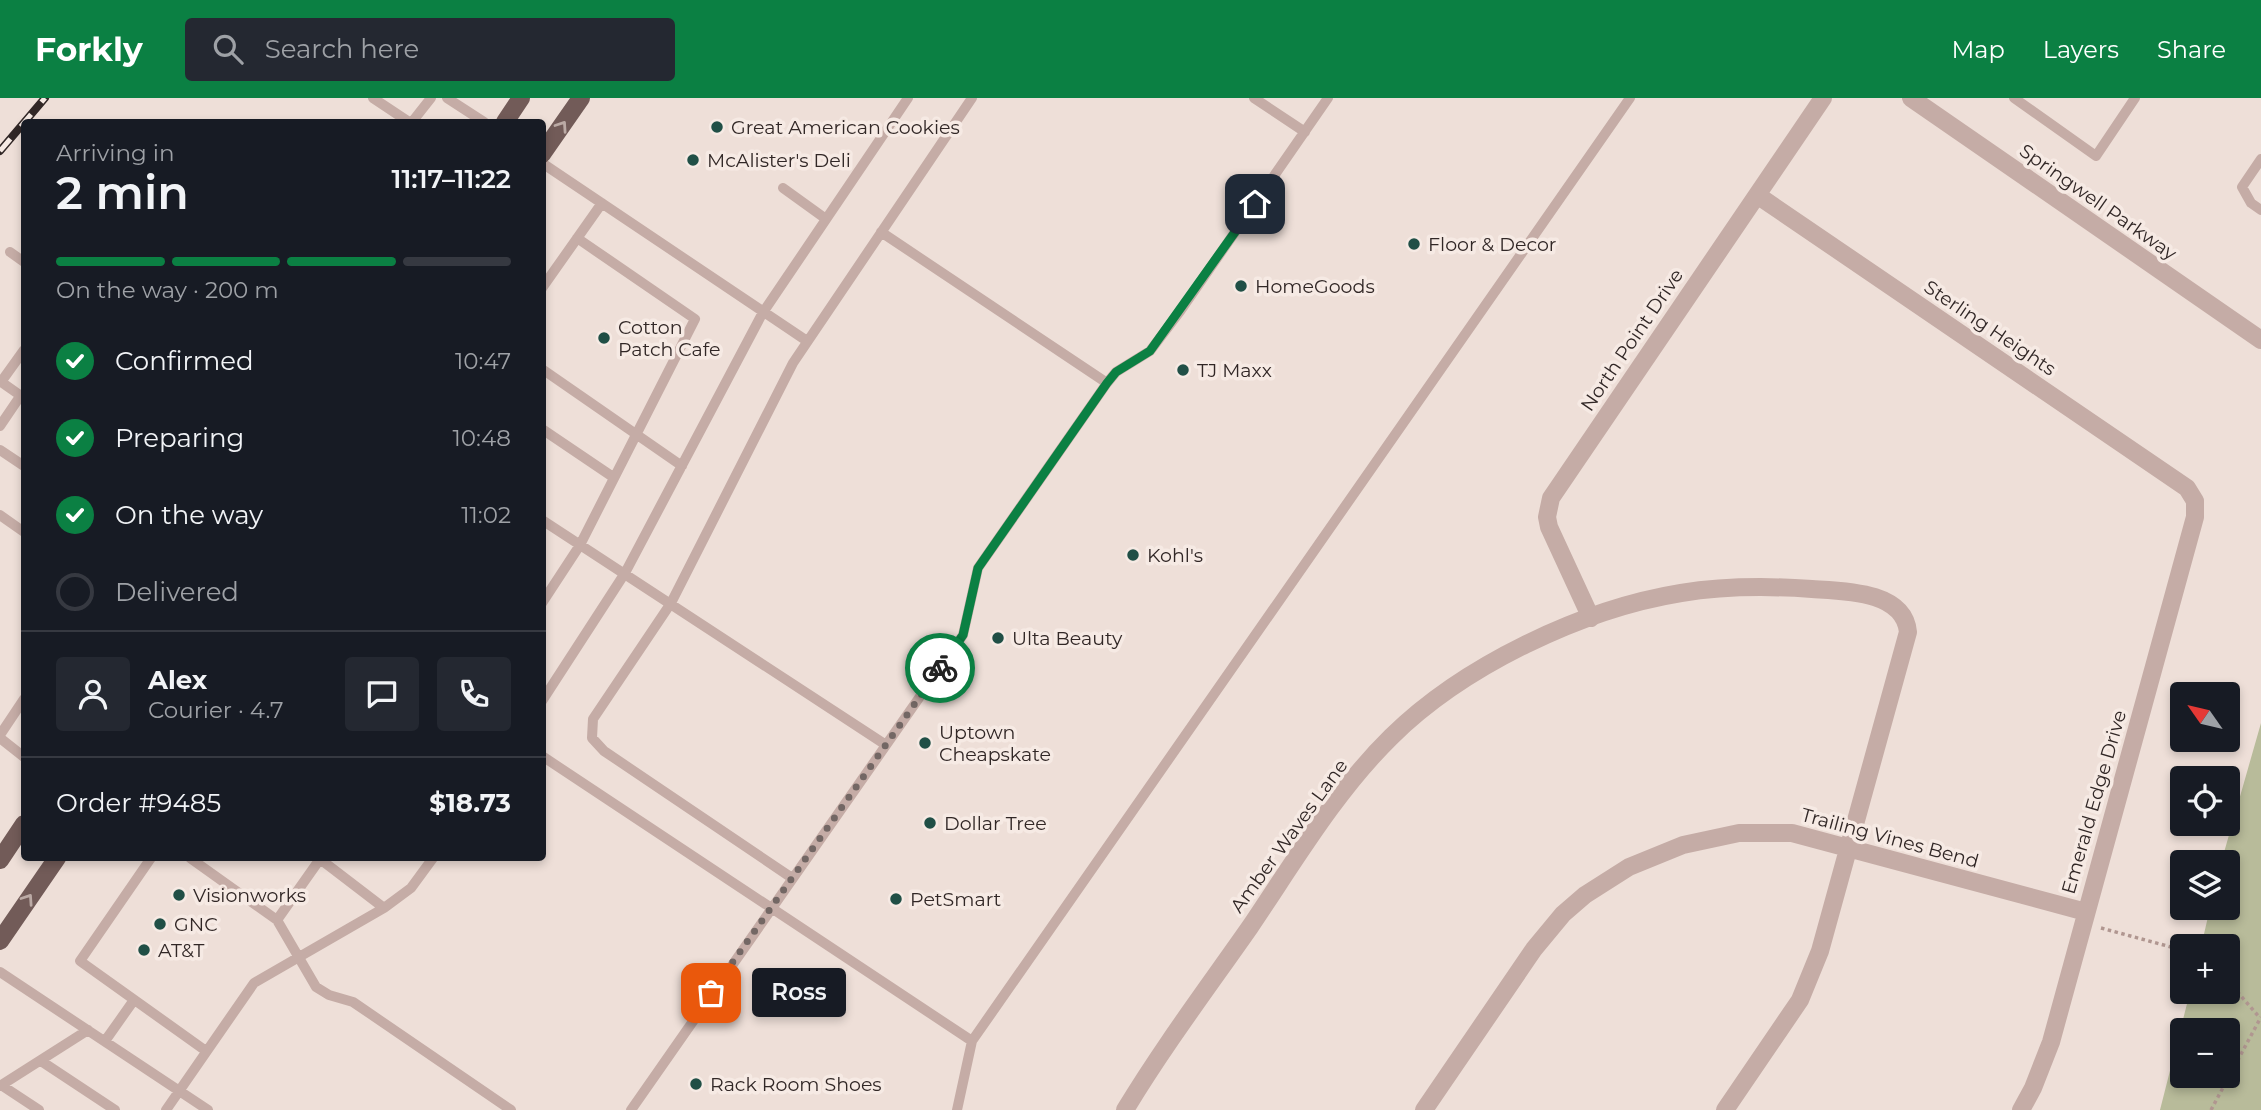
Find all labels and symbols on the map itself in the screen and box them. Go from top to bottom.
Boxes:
place label: Great American Cookies [731,116,960,139]
marker: Great American Cookies [709,119,725,135]
one-way arrow [553,121,566,134]
street label: Springwell Parkway [2015,139,2182,265]
place label: McAlister's Deli [707,149,851,172]
marker: McAlister's Deli [685,152,701,168]
pin [1225,174,1285,234]
place label: Floor & Decor [1428,233,1556,256]
marker: Floor & Decor [1406,236,1422,252]
street label: North Point Drive [1576,265,1688,415]
place label: HomeGoods [1255,275,1375,298]
street label: Sterling Heights [1920,275,2060,381]
marker: HomeGoods [1233,278,1249,294]
place label: Cotton Patch Cafe [618,316,721,361]
marker: Cotton Patch Cafe [596,330,612,346]
place label: TJ Maxx [1197,359,1272,382]
marker: TJ Maxx [1175,362,1191,378]
place label: Kohl's [1147,544,1203,567]
marker: Kohl's [1125,547,1141,563]
place label: Ulta Beauty [1012,627,1123,650]
marker: Ulta Beauty [990,630,1006,646]
courier [905,633,975,703]
north arrow [2170,682,2240,752]
street label: Emerald Edge Drive [2057,707,2131,897]
place label: Uptown Cheapskate [939,721,1051,766]
marker: Uptown Cheapskate [917,735,933,751]
street label: Amber Waves Lane [1226,755,1352,917]
street label: Trailing Vines Bend [1799,803,1981,873]
place label: Dollar Tree [944,812,1047,835]
marker: Dollar Tree [922,815,938,831]
place label: Visionworks [193,884,306,907]
marker: Visionworks [171,887,187,903]
place label: PetSmart [910,888,1002,911]
marker: PetSmart [888,891,904,907]
one-way arrow [20,894,33,907]
place label: GNC [174,913,218,936]
marker: GNC [152,916,168,932]
place label: AT&T [158,939,204,962]
marker: AT&T [136,942,152,958]
pin [681,963,741,1023]
callout: Ross [753,968,848,1018]
place label: Rack Room Shoes [710,1073,882,1096]
marker: Rack Room Shoes [688,1076,704,1092]

